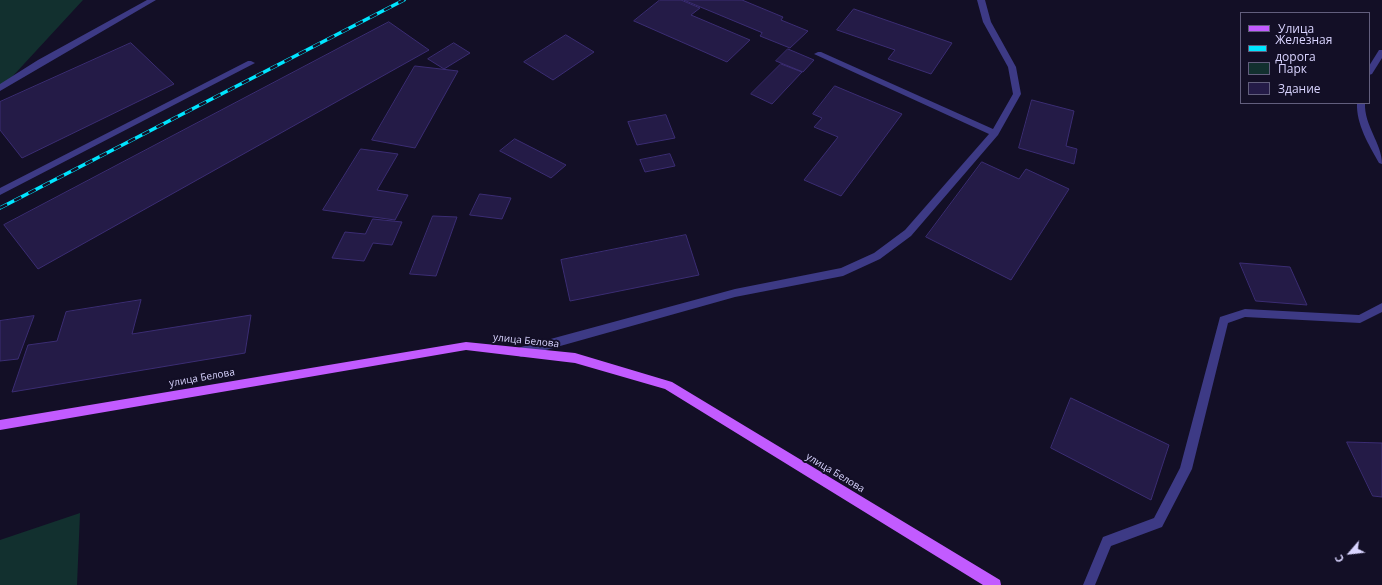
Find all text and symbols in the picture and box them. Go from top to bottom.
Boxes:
legend [1240,12,1370,104]
text: Улица [1278,20,1314,37]
text: Железная дорога [1275,31,1332,65]
text: Парк [1278,60,1307,77]
text: Здание [1278,80,1321,97]
street label: улица Белова [492,332,560,350]
street label: улица Белова [168,366,236,390]
street label: улица Белова [804,451,866,495]
north arrow [1330,533,1370,573]
text: С [1331,552,1347,565]

